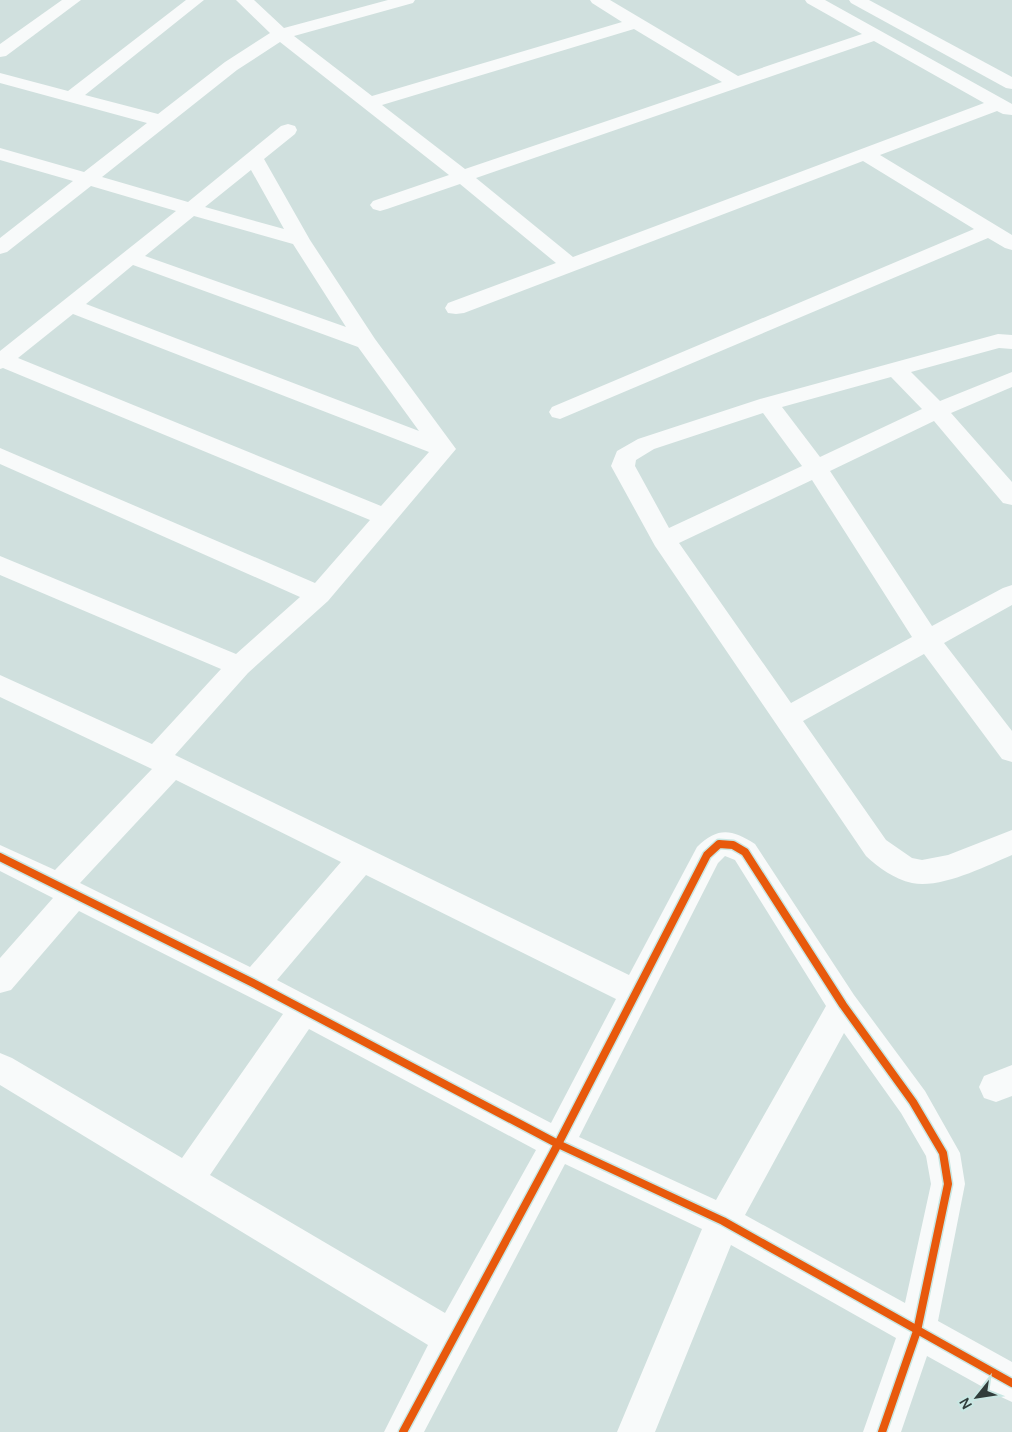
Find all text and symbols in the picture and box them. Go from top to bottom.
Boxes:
north arrow [952,1372,1002,1422]
text: N [955,1395,976,1413]

